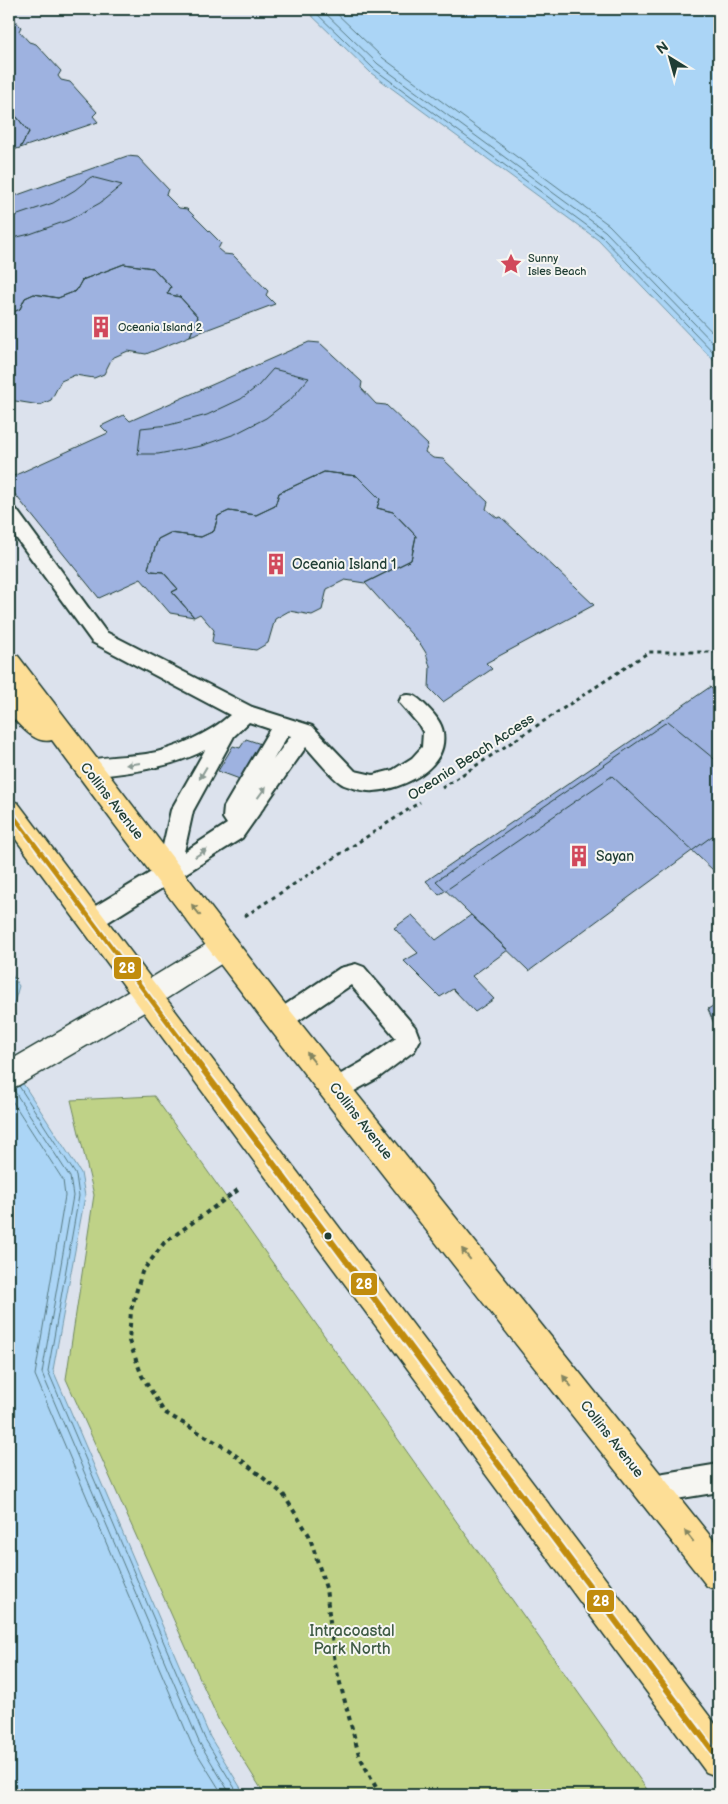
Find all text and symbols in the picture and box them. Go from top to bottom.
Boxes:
north arrow [646,32,696,82]
text: N [653,38,672,58]
place icon: Sunny Isles Beach [498,251,524,277]
place label: Sunny Isles Beach [528,252,586,278]
building icon: Oceania Island 2 [88,314,114,340]
place label: Oceania Island 2 [118,321,203,334]
building icon: Oceania Island 1 [263,551,289,577]
place label: Oceania Island 1 [292,556,396,573]
street label: Oceania Beach Access [405,710,537,804]
street label: Collins Avenue [77,759,147,843]
one-way arrow [124,760,140,768]
one-way arrow [199,766,208,779]
one-way arrow [257,785,267,799]
building icon: Sayan [566,843,592,869]
one-way arrow [194,848,208,858]
place label: Sayan [596,848,634,865]
one-way arrow [191,904,202,917]
line badge: 28 [113,956,142,980]
text: 28 [119,960,135,977]
one-way arrow [305,1052,316,1065]
street label: Collins Avenue [326,1079,396,1163]
unlabelled marker [323,1231,333,1241]
one-way arrow [460,1248,471,1261]
line badge: 28 [350,1272,378,1296]
text: 28 [356,1276,372,1293]
one-way arrow [561,1375,572,1388]
street label: Collins Avenue [577,1397,647,1481]
one-way arrow [684,1529,694,1543]
line badge: 28 [586,1589,615,1613]
text: 28 [593,1593,609,1610]
park label: Intracoastal Park North [309,1622,395,1659]

